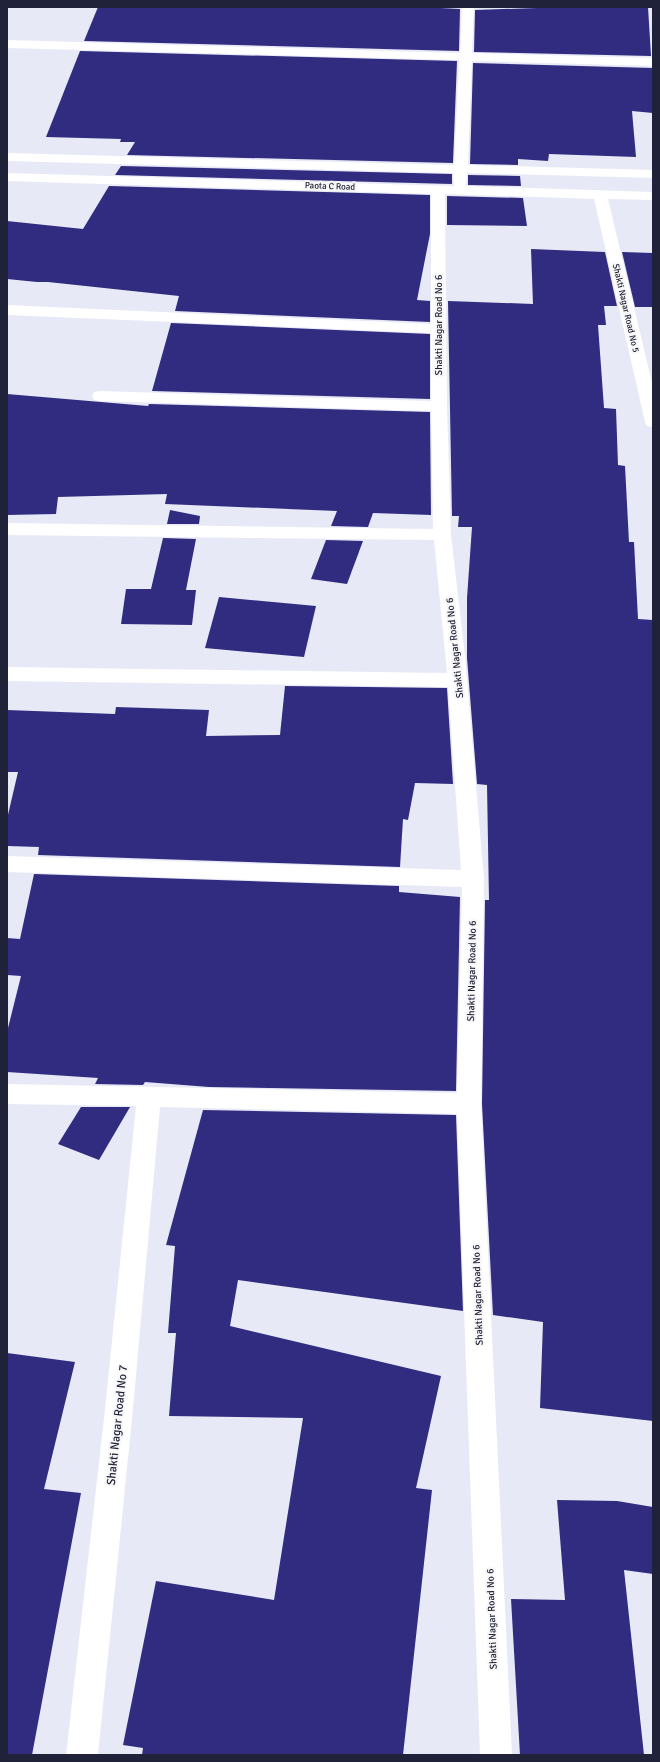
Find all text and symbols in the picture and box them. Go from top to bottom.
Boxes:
street label: Paota C Road [305,180,356,193]
street label: Shakti Nagar Road No 5 [610,263,641,354]
street label: Shakti Nagar Road No 6 [433,275,445,375]
street label: Shakti Nagar Road No 6 [444,597,466,699]
street label: Shakti Nagar Road No 6 [465,921,479,1022]
street label: Shakti Nagar Road No 6 [470,1244,486,1346]
street label: Shakti Nagar Road No 7 [104,1364,131,1486]
street label: Shakti Nagar Road No 6 [484,1568,500,1670]

